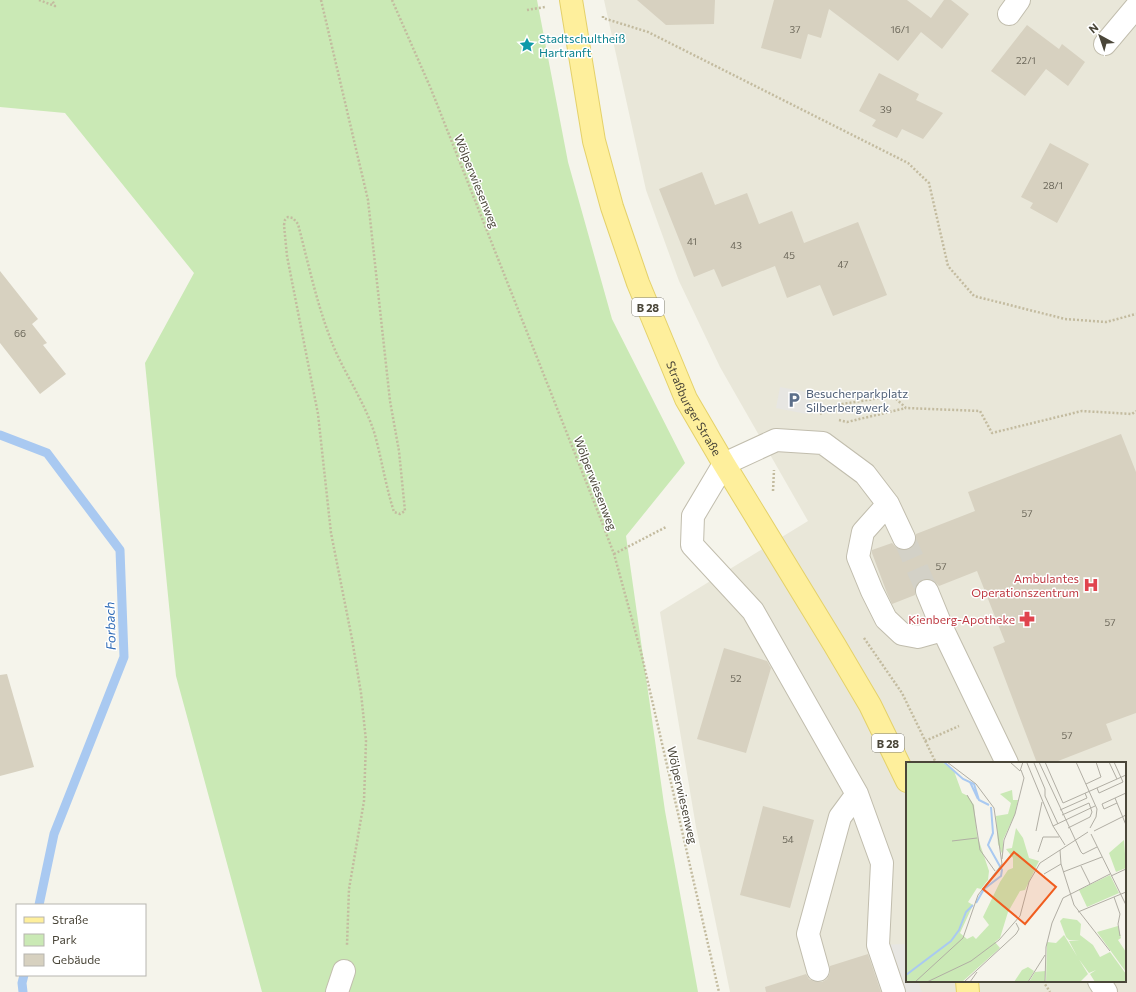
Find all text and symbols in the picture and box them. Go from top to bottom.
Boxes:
north arrow [1080,16,1120,56]
text: N [1086,20,1101,36]
house number: 37 [790,23,800,35]
house number: 16/1 [891,23,909,35]
place label: Stadtschultheiß Hartranft [539,31,625,59]
place icon: Stadtschultheiß Hartranft [518,36,536,54]
house number: 22/1 [1016,54,1036,66]
house number: 39 [880,103,892,115]
street label: Wölperwiesenweg [452,132,502,230]
house number: 28/1 [1043,179,1063,191]
house number: 41 [687,235,697,247]
house number: 43 [730,239,742,251]
house number: 45 [783,249,795,261]
house number: 47 [837,258,849,270]
road number: B 28 [632,298,664,316]
house number: 66 [14,327,26,339]
street label: Straßburger Straße [664,359,725,458]
place label: Besucherparkplatz Silberbergwerk [806,386,908,414]
parking icon: Besucherparkplatz Silberbergwerk [785,391,803,409]
street label: Wölperwiesenweg [572,434,621,532]
house number: 57 [1021,507,1033,519]
house number: 57 [935,560,947,572]
place label: Ambulantes Operationszentrum [971,571,1079,599]
hospital icon: Ambulantes Operationszentrum [1082,576,1100,594]
water label: Forbach [101,601,119,651]
pharmacy icon: Kienberg-Apotheke [1018,610,1036,628]
place label: Kienberg-Apotheke [908,612,1015,626]
house number: 57 [1104,616,1116,628]
house number: 52 [730,672,742,684]
house number: 57 [1061,729,1073,741]
road number: B 28 [872,734,904,752]
street label: Wölperwiesenweg [665,745,701,846]
inset map [906,762,1126,982]
house number: 54 [782,833,794,845]
legend [16,904,146,976]
text: Straße [52,912,88,926]
text: Park [52,932,78,946]
text: Gebäude [52,952,100,966]

